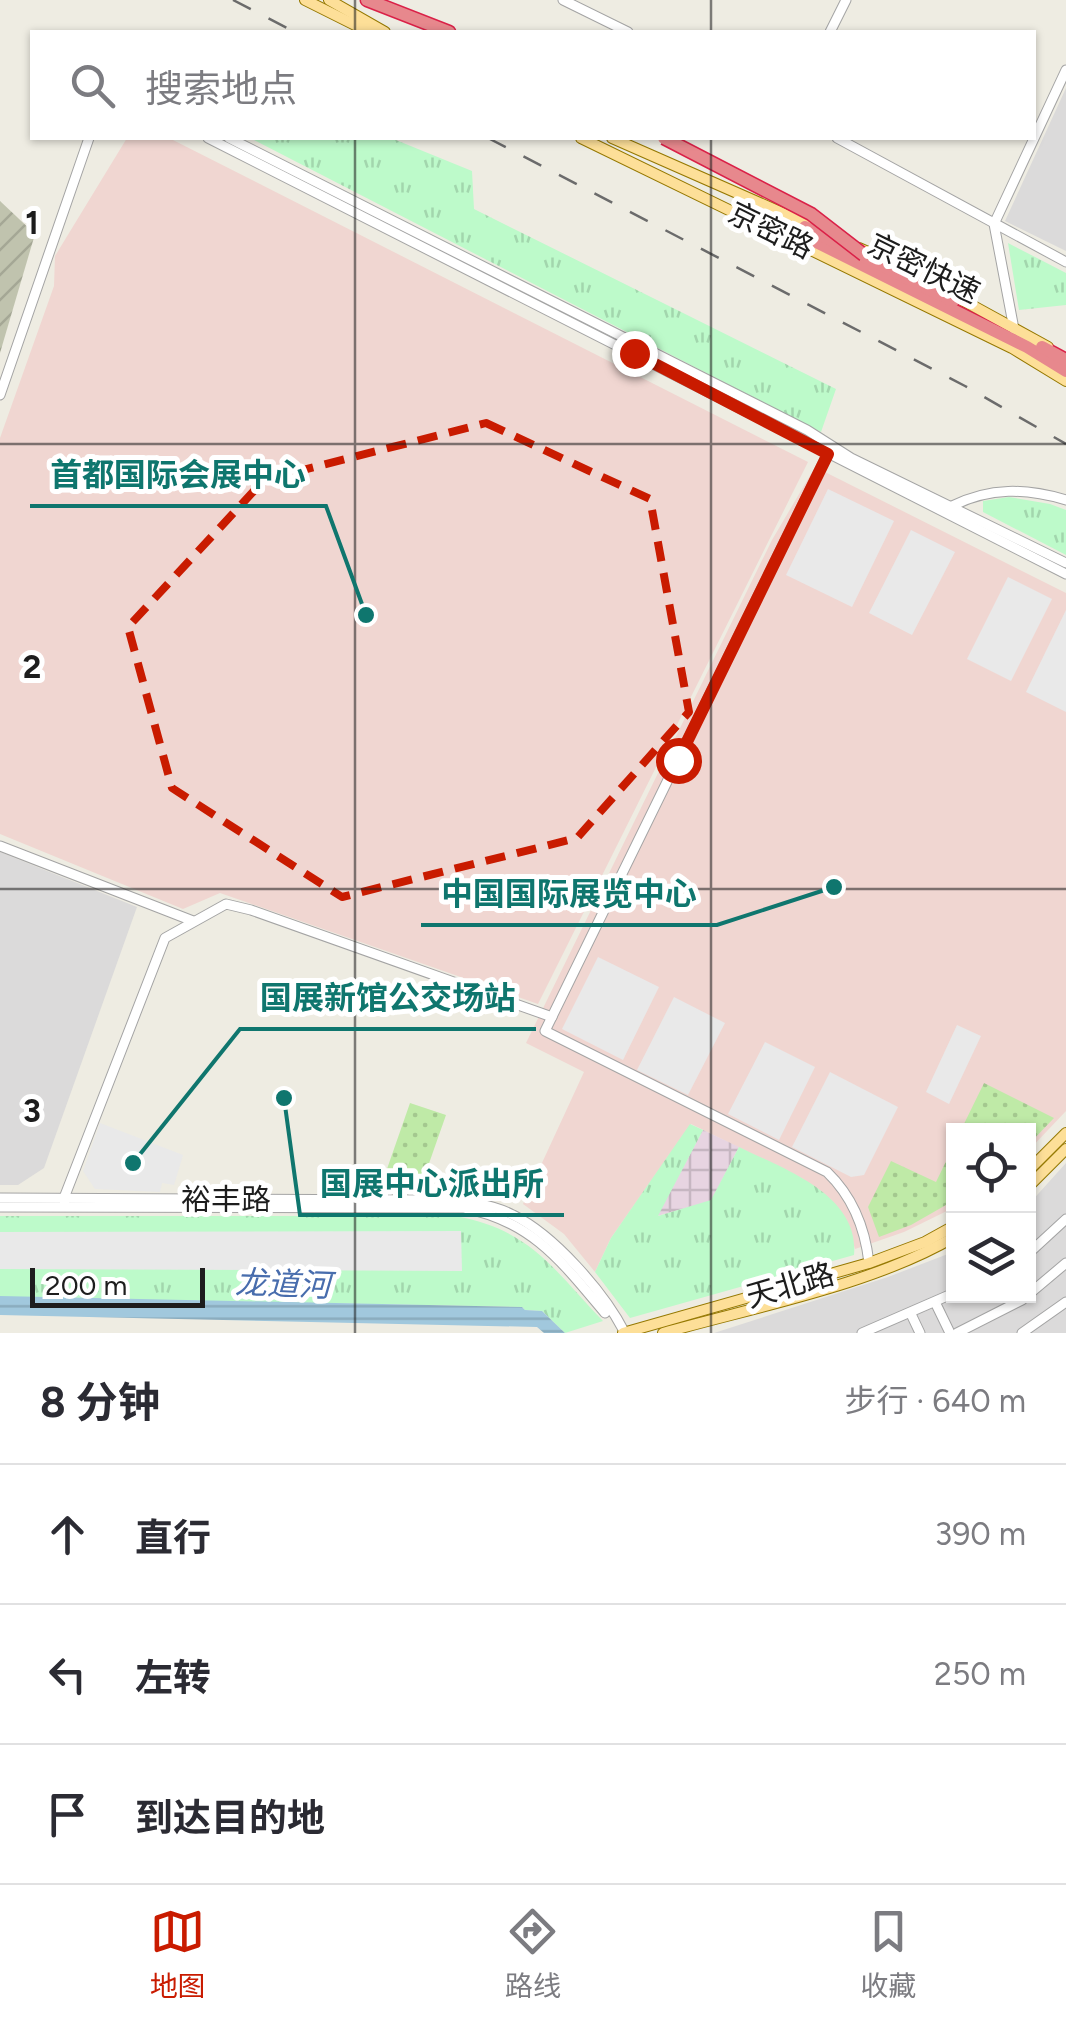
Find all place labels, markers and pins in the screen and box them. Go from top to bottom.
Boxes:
callout: 首都国际会展中心 [30,444,326,506]
callout: 中国国际展览中心 [421,863,717,925]
callout: 国展新馆公交场站 [240,967,536,1029]
callout: 国展中心派出所 [300,1153,564,1215]

